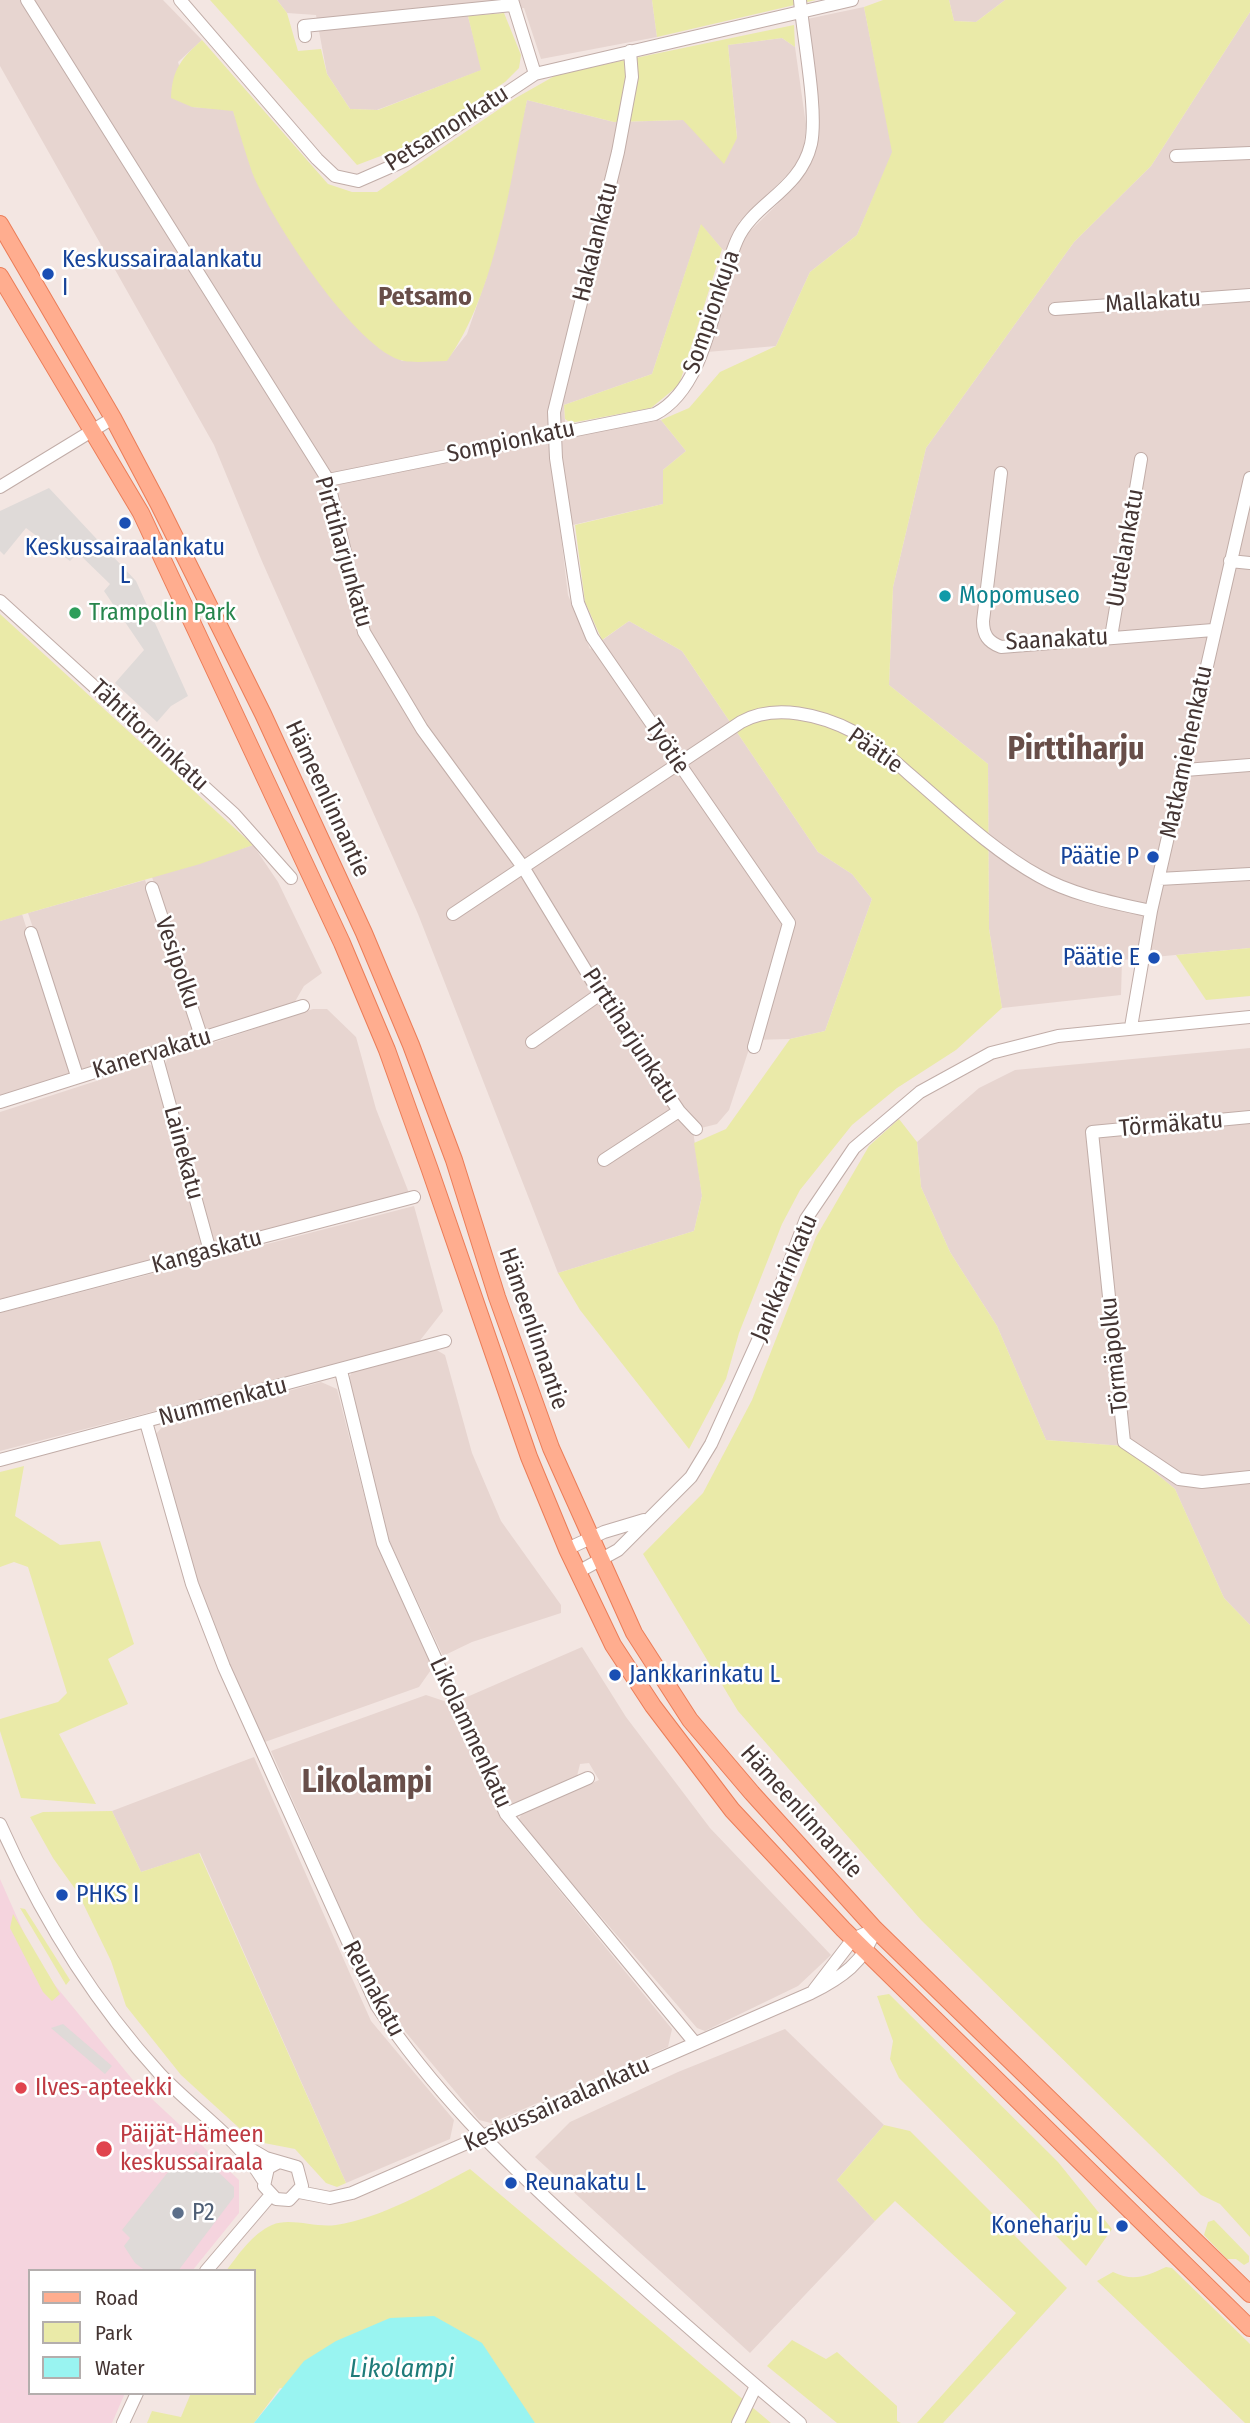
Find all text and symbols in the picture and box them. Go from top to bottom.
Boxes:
street label: Petsamonkatu [380,80,514,178]
street label: Hakalankatu [567,179,625,305]
place label: Keskussairaalankatu I [62,246,262,302]
street label: Sompionkuja [677,247,747,377]
marker: Keskussairaalankatu I [40,266,56,282]
district label: Petsamo [378,282,472,314]
street label: Mallakatu [1104,284,1202,320]
street label: Sompionkatu [444,414,578,470]
street label: Pirttiharjunkatu [308,473,378,631]
street label: Uutelankatu [1101,487,1151,609]
marker: Keskussairaalankatu L [117,515,133,531]
place label: Keskussairaalankatu L [25,534,225,590]
place label: Mopomuseo [959,582,1080,610]
marker: Mopomuseo [937,588,953,604]
place label: Trampolin Park [89,599,236,627]
marker: Trampolin Park [67,605,83,621]
street label: Saanakatu [1005,623,1109,657]
street label: Matkamiehenkatu [1155,663,1219,841]
street label: Tähtitorninkatu [84,674,214,798]
street label: Työtie [639,714,695,780]
street label: Hämeenlinnantie [278,716,376,882]
street label: Päätie [842,722,908,780]
district label: Pirttiharju [1007,731,1145,769]
place label: Päätie P [1060,843,1139,871]
marker: Päätie P [1145,849,1161,865]
street label: Vesipolku [148,913,206,1013]
place label: Päätie E [1063,944,1140,972]
marker: Päätie E [1146,950,1162,966]
street label: Pirttiharjunkatu [576,963,684,1109]
street label: Kanervakatu [89,1022,215,1086]
street label: Lainekatu [157,1103,209,1203]
street label: Törmäkatu [1118,1106,1224,1144]
street label: Jankkarinkatu [745,1210,825,1346]
street label: Kangaskatu [149,1224,265,1280]
street label: Hämeenlinnantie [492,1244,574,1414]
street label: Törmäpolku [1095,1296,1135,1414]
street label: Nummenkatu [156,1371,290,1433]
street label: Likolammenkatu [423,1653,517,1813]
place label: Jankkarinkatu L [629,1661,780,1689]
marker: Jankkarinkatu L [607,1667,623,1683]
street label: Hämeenlinnantie [734,1740,868,1884]
district label: Likolampi [302,1764,432,1802]
place label: PHKS I [76,1881,139,1909]
marker: PHKS I [54,1887,70,1903]
street label: Reunakatu [336,1936,410,2042]
street label: Keskussairaalankatu [460,2051,654,2159]
place label: Ilves-apteekki [35,2074,172,2102]
marker: Ilves-apteekki [13,2080,29,2096]
place label: Päijät-Hämeen keskussairaala [120,2121,264,2177]
marker: Päijät-Hämeen keskussairaala [94,2139,114,2159]
place label: Reunakatu L [525,2169,646,2197]
marker: Reunakatu L [503,2175,519,2191]
place label: P2 [192,2199,215,2227]
marker: P2 [170,2205,186,2221]
place label: Koneharju L [991,2212,1108,2240]
marker: Koneharju L [1114,2218,1130,2234]
legend [28,2269,256,2395]
text: Road [95,2285,139,2311]
text: Park [95,2320,132,2346]
water label: Likolampi [350,2354,454,2386]
text: Water [95,2355,145,2381]

